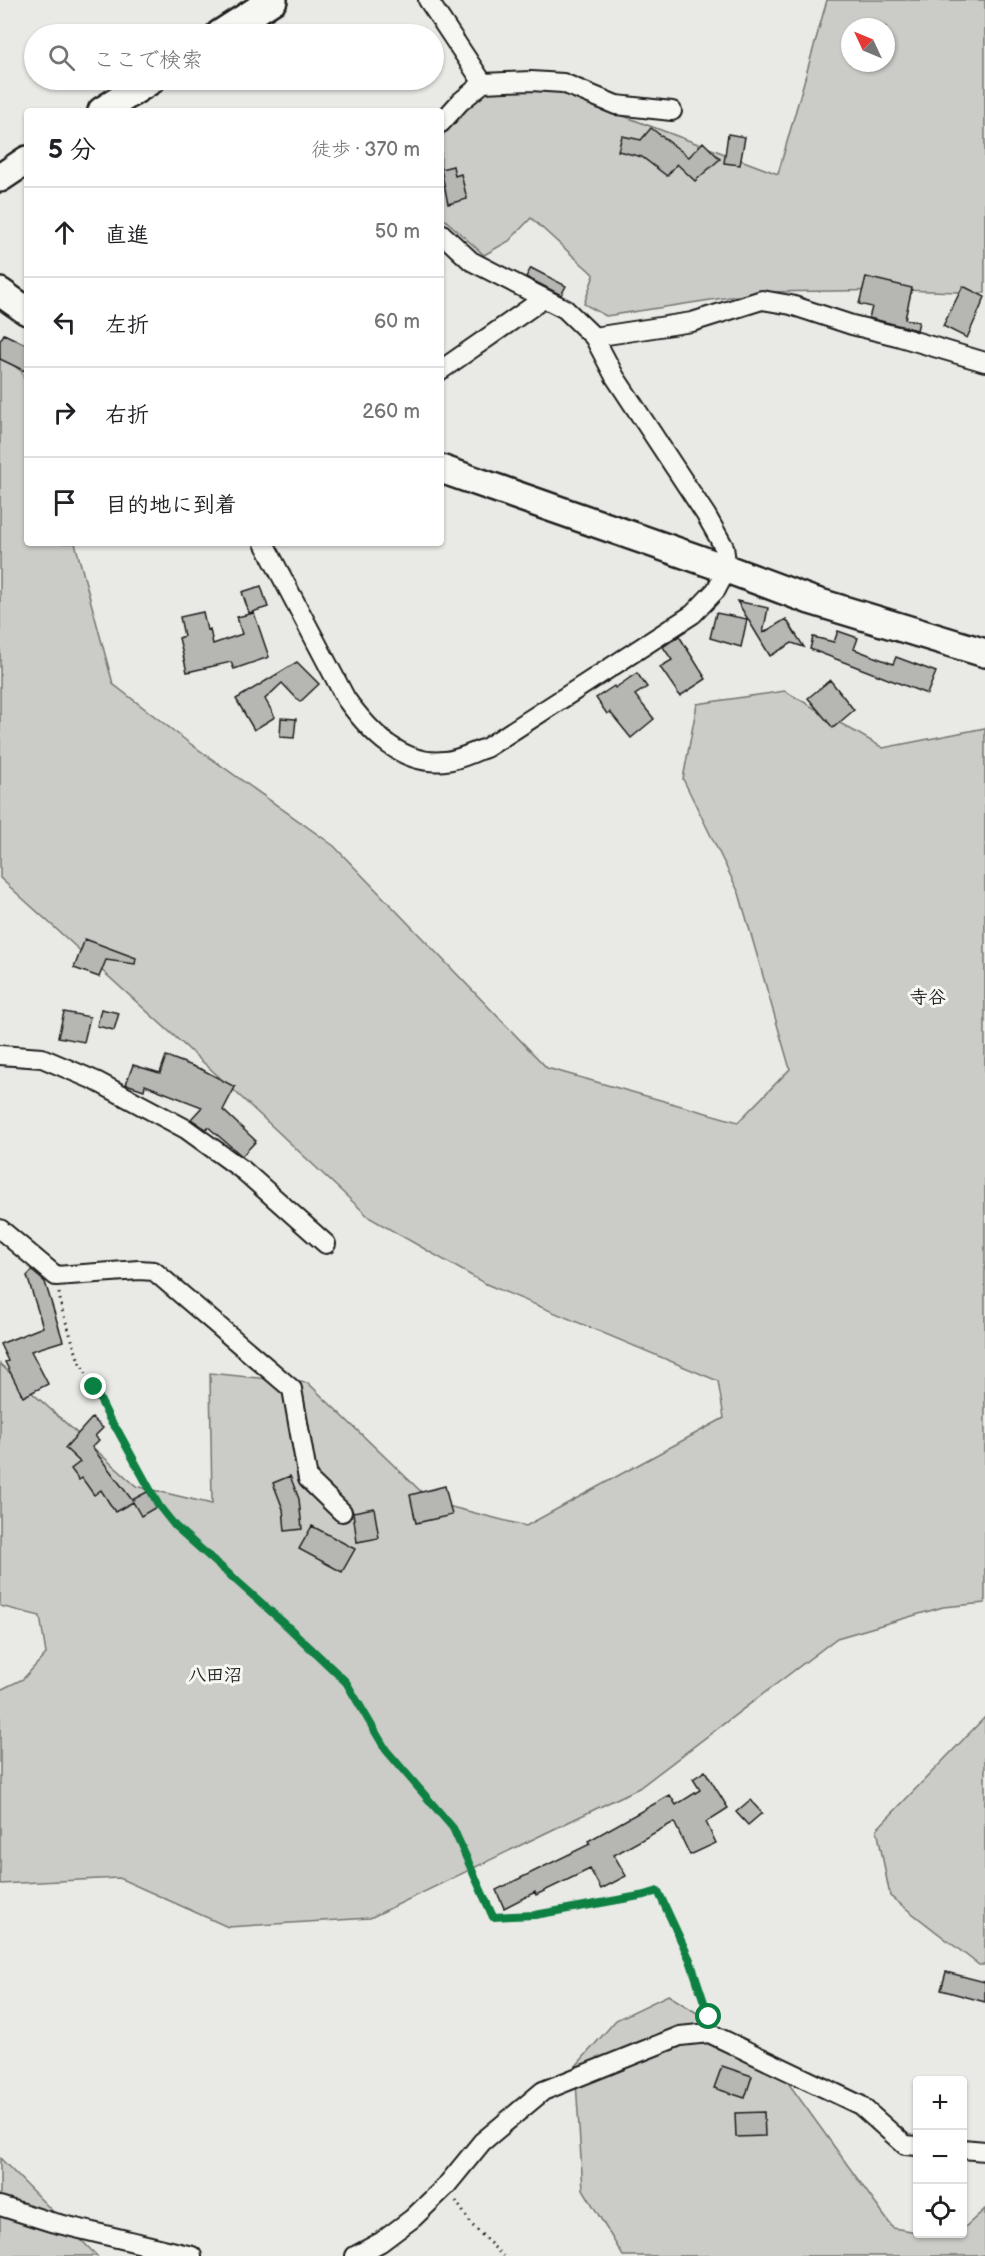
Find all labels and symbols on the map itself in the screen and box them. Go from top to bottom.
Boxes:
north arrow [841,18,895,72]
district label: 寺谷 [910,987,946,1008]
route end [80,1373,106,1399]
district label: 八田沼 [188,1665,242,1686]
route start [695,2003,721,2029]

